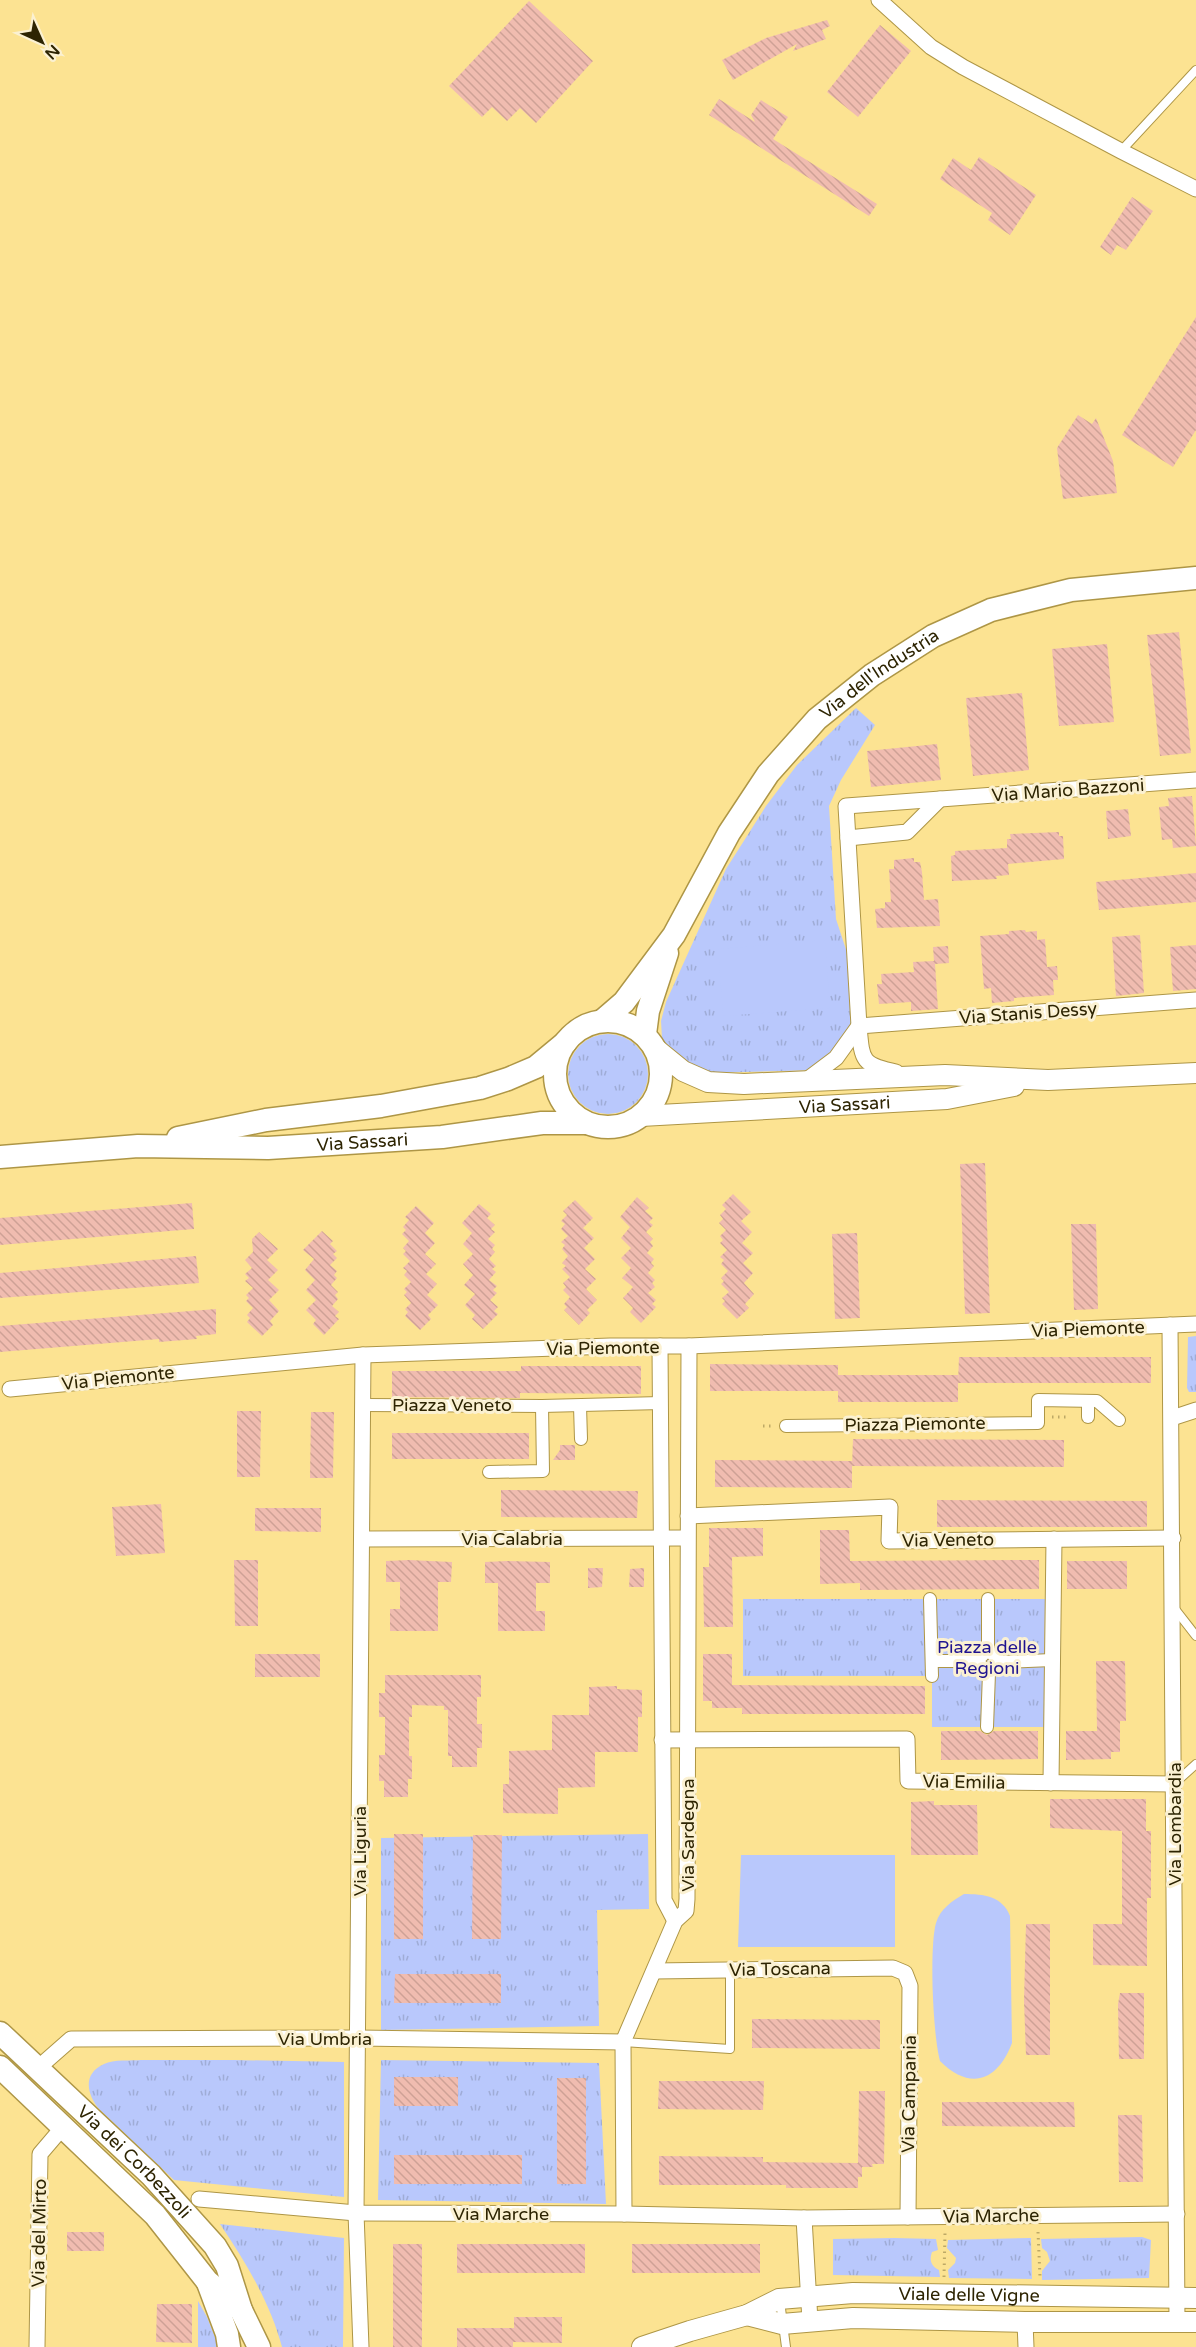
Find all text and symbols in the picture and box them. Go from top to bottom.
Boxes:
north arrow [12,12,72,72]
text: N [40,40,64,64]
street label: Via dell'Industria [815,624,943,724]
street label: Via Mario Bazzoni [991,774,1145,806]
street label: Via Stanis Dessy [958,997,1098,1029]
street label: Via Sassari [798,1091,891,1118]
street label: Via Sassari [316,1128,409,1156]
street label: Via Piemonte [1031,1316,1145,1342]
street label: Via Piemonte [546,1336,660,1360]
street label: Via Piemonte [60,1361,176,1395]
street label: Piazza Veneto [392,1394,512,1416]
street label: Piazza Piemonte [844,1412,986,1436]
street label: Via Calabria [461,1528,563,1550]
street label: Via Veneto [902,1528,994,1552]
park label: Piazza delle Regioni [937,1636,1037,1679]
street label: Via Lombardia [1164,1762,1186,1886]
street label: Via Emilia [922,1770,1006,1794]
street label: Via Sardegna [677,1778,699,1892]
street label: Via Liguria [349,1806,371,1896]
street label: Via Toscana [729,1957,831,1981]
street label: Via Umbria [278,2028,372,2050]
street label: Via Campania [897,2035,921,2153]
street label: Via dei Corbezzoli [73,2100,196,2223]
street label: Via del Mirto [27,2178,51,2287]
street label: Via Marche [453,2203,549,2225]
street label: Via Marche [943,2204,1039,2228]
street label: Viale delle Vigne [898,2283,1040,2307]

